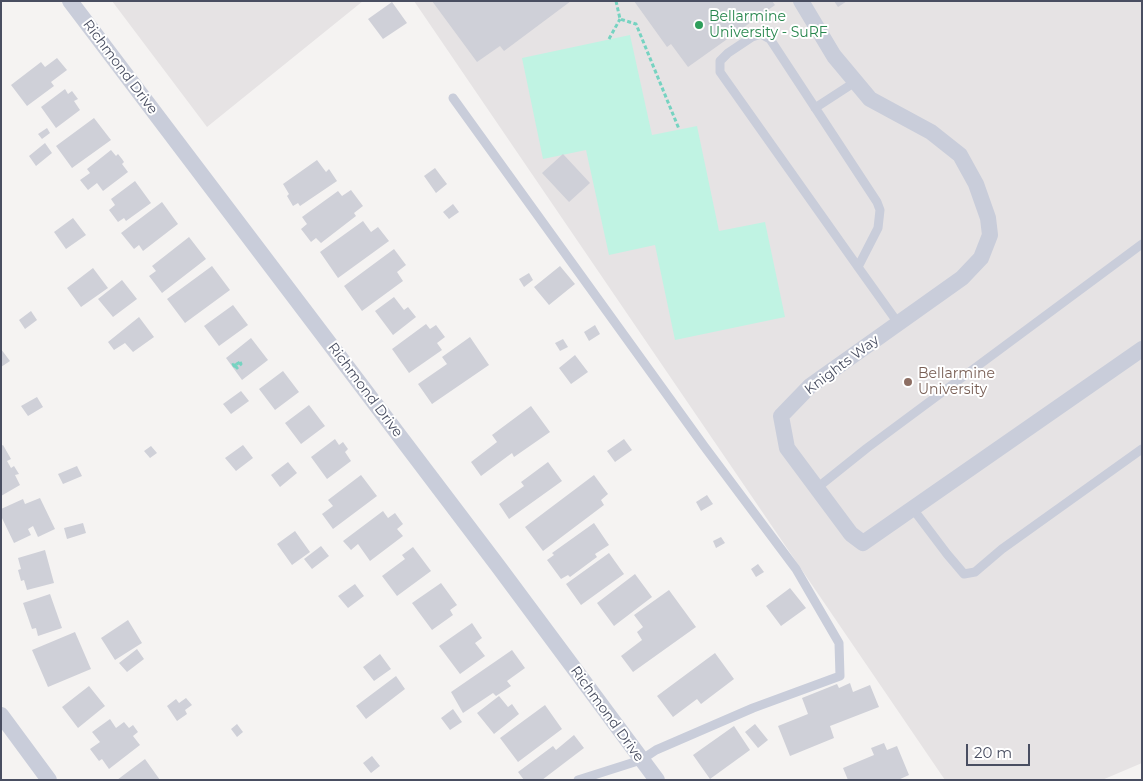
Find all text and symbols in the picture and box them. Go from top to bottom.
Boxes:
place label: Bellarmine University - SuRF [709,9,828,41]
street label: Richmond Drive [79,16,161,118]
marker: Bellarmine University - SuRF [693,19,705,31]
street label: Knights Way [802,332,882,398]
street label: Richmond Drive [324,339,406,441]
place label: Bellarmine University [918,366,995,398]
marker: Bellarmine University [902,376,914,388]
street label: Richmond Drive [567,663,647,765]
scale bar [968,734,1032,766]
text: 20 m [974,743,1012,762]

